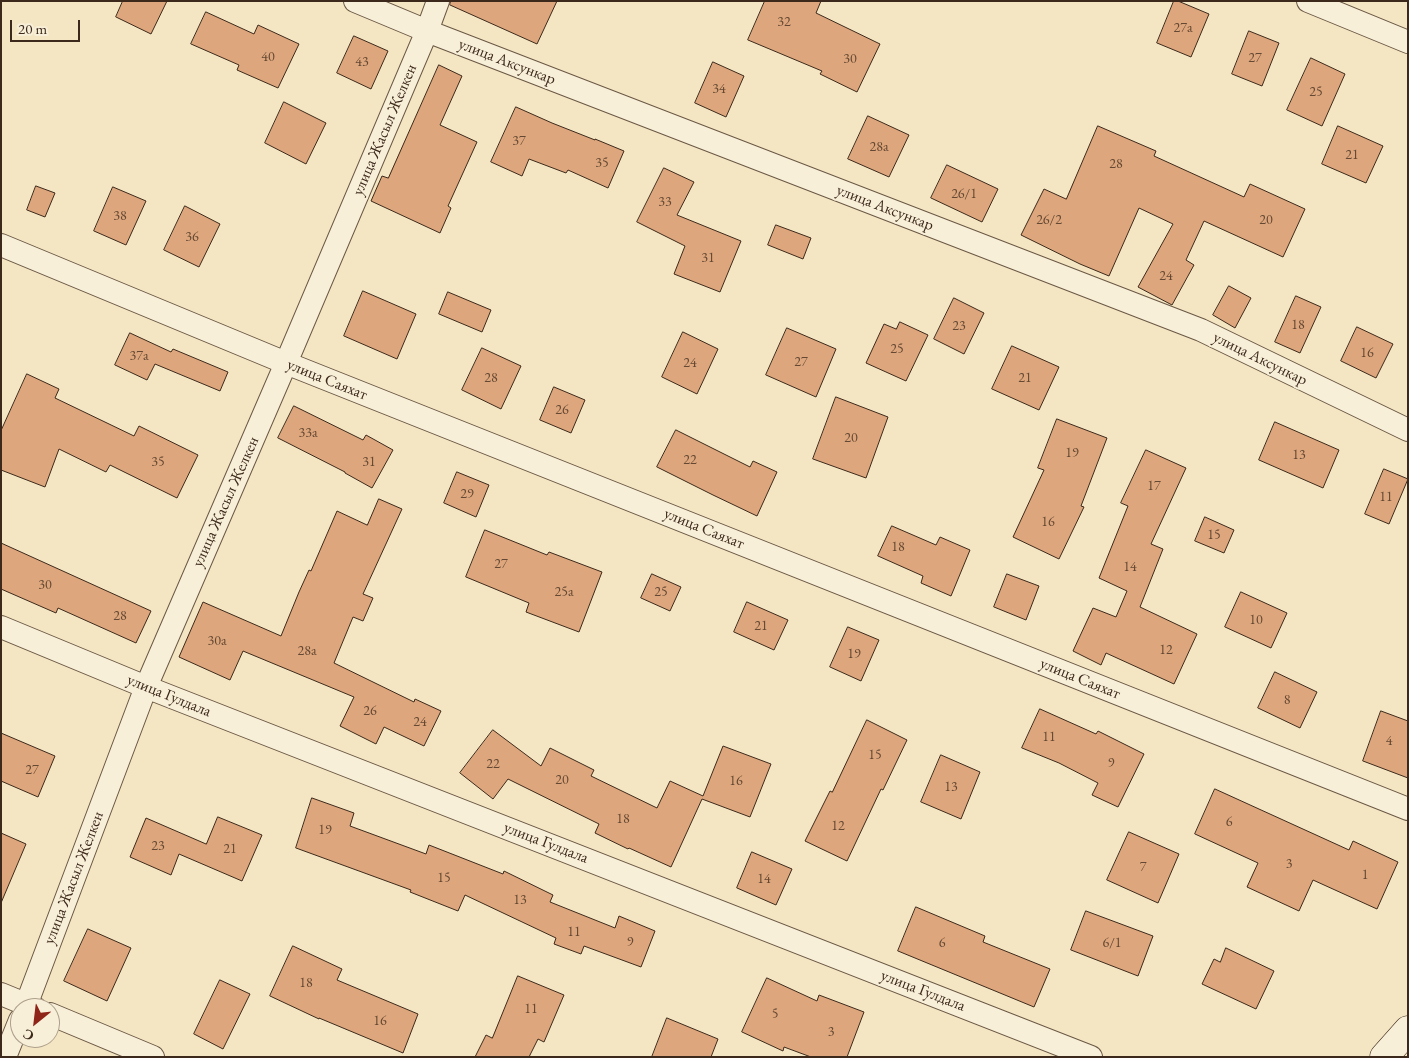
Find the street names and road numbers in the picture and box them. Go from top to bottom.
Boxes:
street label: улица Аксункар [456,35,558,89]
street label: улица Жасыл Желкен [349,61,421,199]
street label: улица Аксункар [834,181,936,235]
street label: улица Аксункар [1210,328,1310,390]
street label: улица Саяхат [284,355,370,405]
street label: улица Жасыл Желкен [189,434,263,570]
street label: улица Саяхат [661,504,747,554]
street label: улица Саяхат [1037,654,1123,704]
street label: улица Гулдала [124,670,214,722]
street label: улица Жасыл Желкен [40,809,108,947]
street label: улица Гулдала [501,818,591,868]
street label: улица Гулдала [878,966,968,1016]

